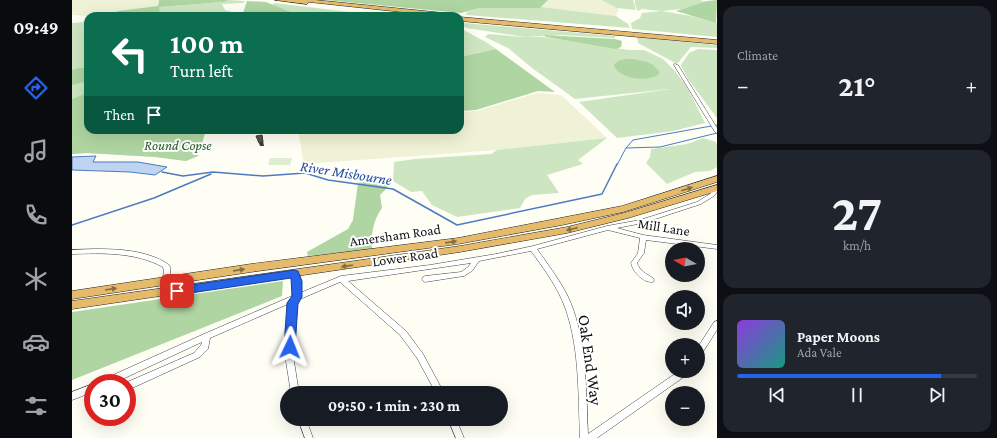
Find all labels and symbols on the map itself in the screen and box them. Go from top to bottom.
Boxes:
park label: Round Copse [144,137,212,153]
water label: River Misbourne [299,158,393,188]
one-way arrow [681,186,693,192]
street label: Mill Lane [637,215,691,239]
street label: Amersham Road [348,221,442,249]
one-way arrow [565,226,578,232]
one-way arrow [445,239,457,245]
north arrow [665,242,705,282]
street label: Lower Road [371,244,440,270]
one-way arrow [341,263,353,269]
one-way arrow [233,267,245,273]
pin [160,274,194,308]
one-way arrow [104,286,117,292]
street label: Oak End Way [574,313,606,407]
position arrow [269,326,311,368]
speed limit sign: 30 [84,374,136,426]

